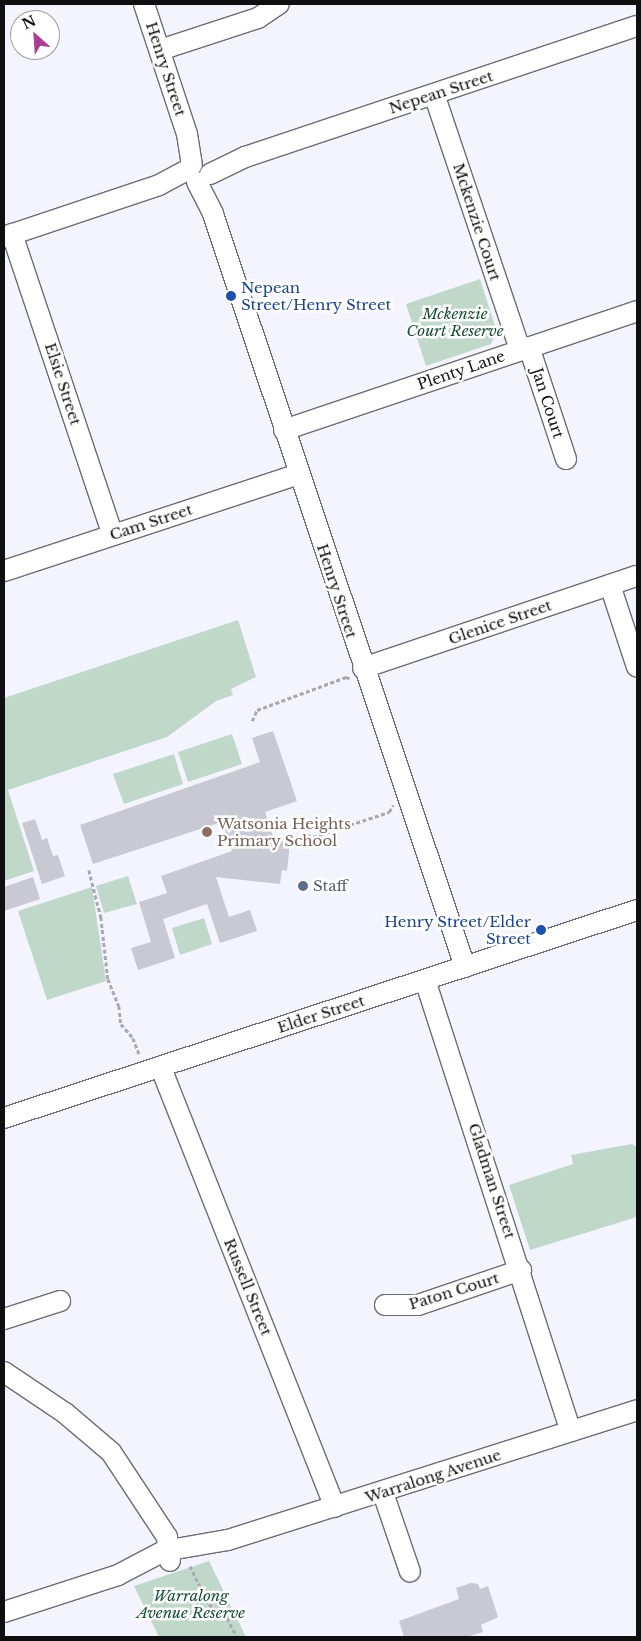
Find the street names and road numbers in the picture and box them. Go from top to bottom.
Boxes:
street label: Henry Street [142,19,190,119]
street label: Nepean Street [387,67,495,117]
street label: Mckenzie Court [449,161,505,283]
street label: Elsie Street [41,340,85,428]
street label: Plenty Lane [415,347,507,393]
street label: Jan Court [528,365,568,441]
street label: Cam Street [107,500,195,544]
street label: Henry Street [313,541,361,641]
street label: Glenice Street [446,596,554,648]
street label: Elder Street [275,991,367,1037]
street label: Gladman Street [465,1121,519,1241]
street label: Russell Street [220,1236,276,1338]
street label: Paton Court [407,1269,501,1313]
street label: Warralong Avenue [362,1445,504,1507]

